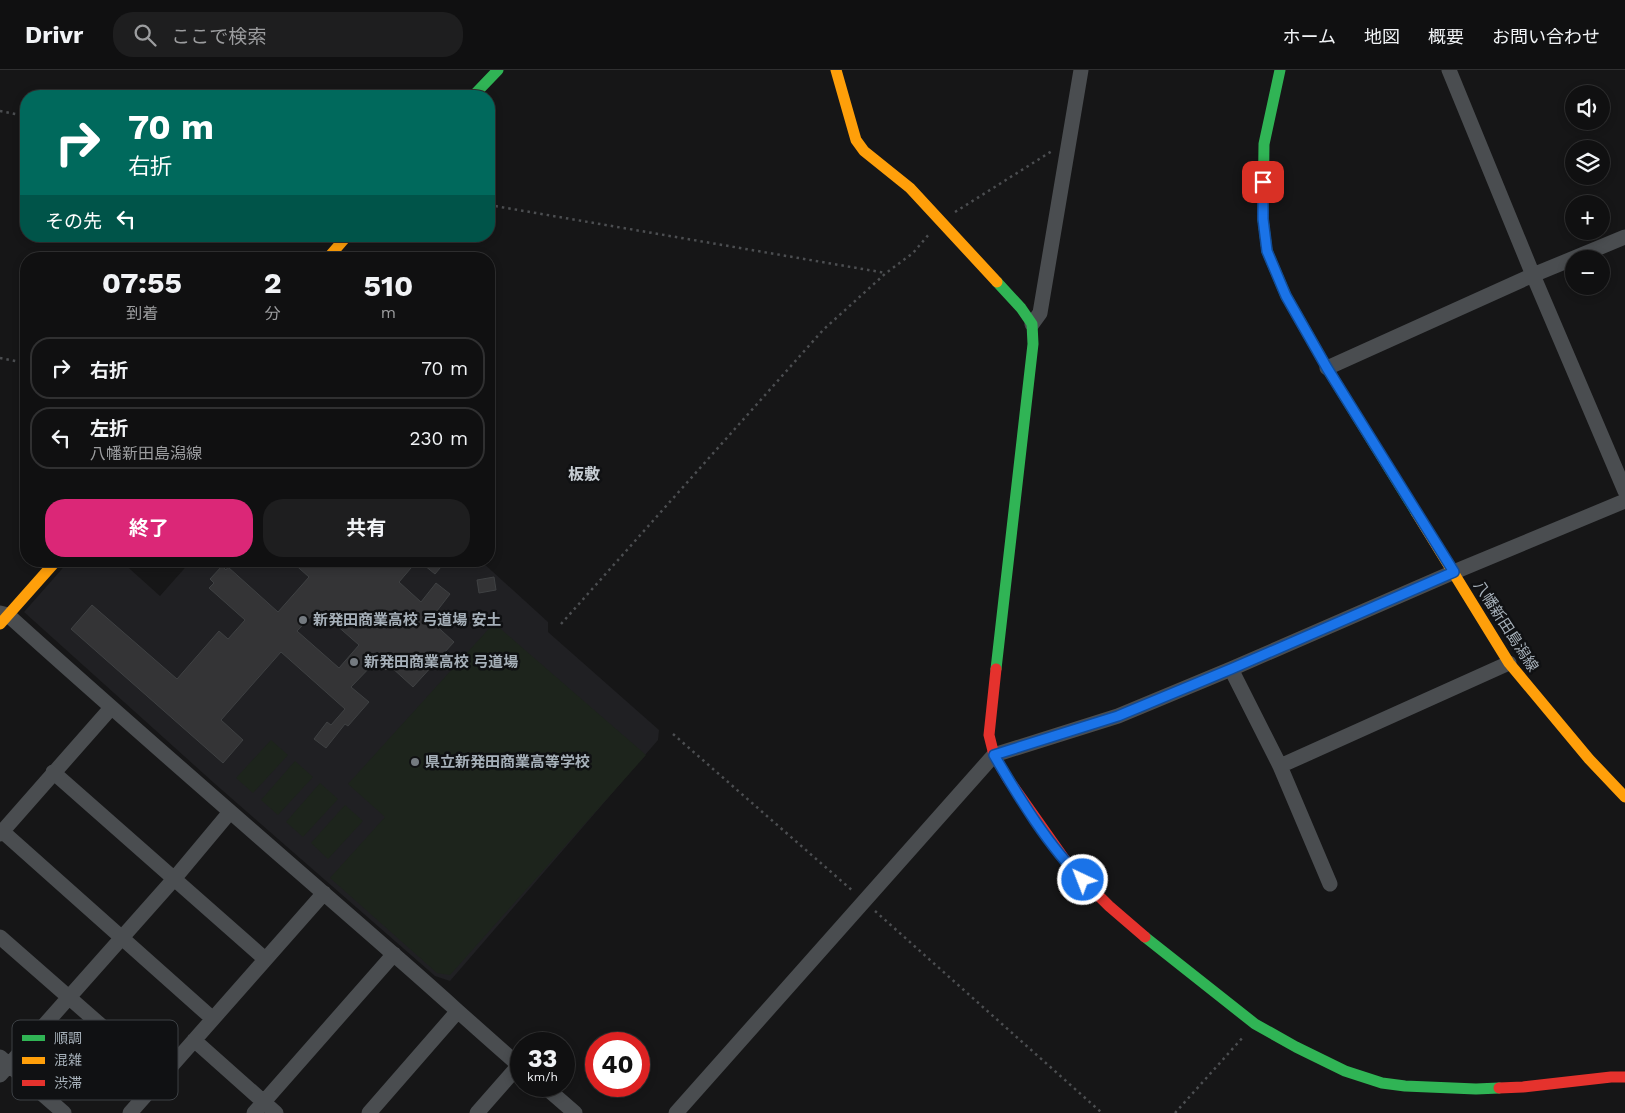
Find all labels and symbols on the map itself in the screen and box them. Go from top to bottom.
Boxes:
pin [1242,161,1284,203]
district label: 板敷 [568,465,600,484]
street label: 八幡新田島潟線 [1470,577,1542,675]
place label: 新発田商業高校 弓道場 安土 [313,611,502,629]
marker: 新発田商業高校 弓道場 安土 [297,614,309,626]
place label: 新発田商業高校 弓道場 [364,653,518,671]
marker: 新発田商業高校 弓道場 [348,656,360,668]
place label: 県立新発田商業高等学校 [425,753,590,771]
marker: 県立新発田商業高等学校 [409,756,421,768]
position arrow [1056,853,1108,905]
legend [12,1020,178,1100]
text: 順調 [54,1030,82,1046]
speed limit sign: 40 [585,1032,650,1097]
text: 混雑 [54,1052,82,1068]
text: 渋滞 [54,1075,82,1091]

